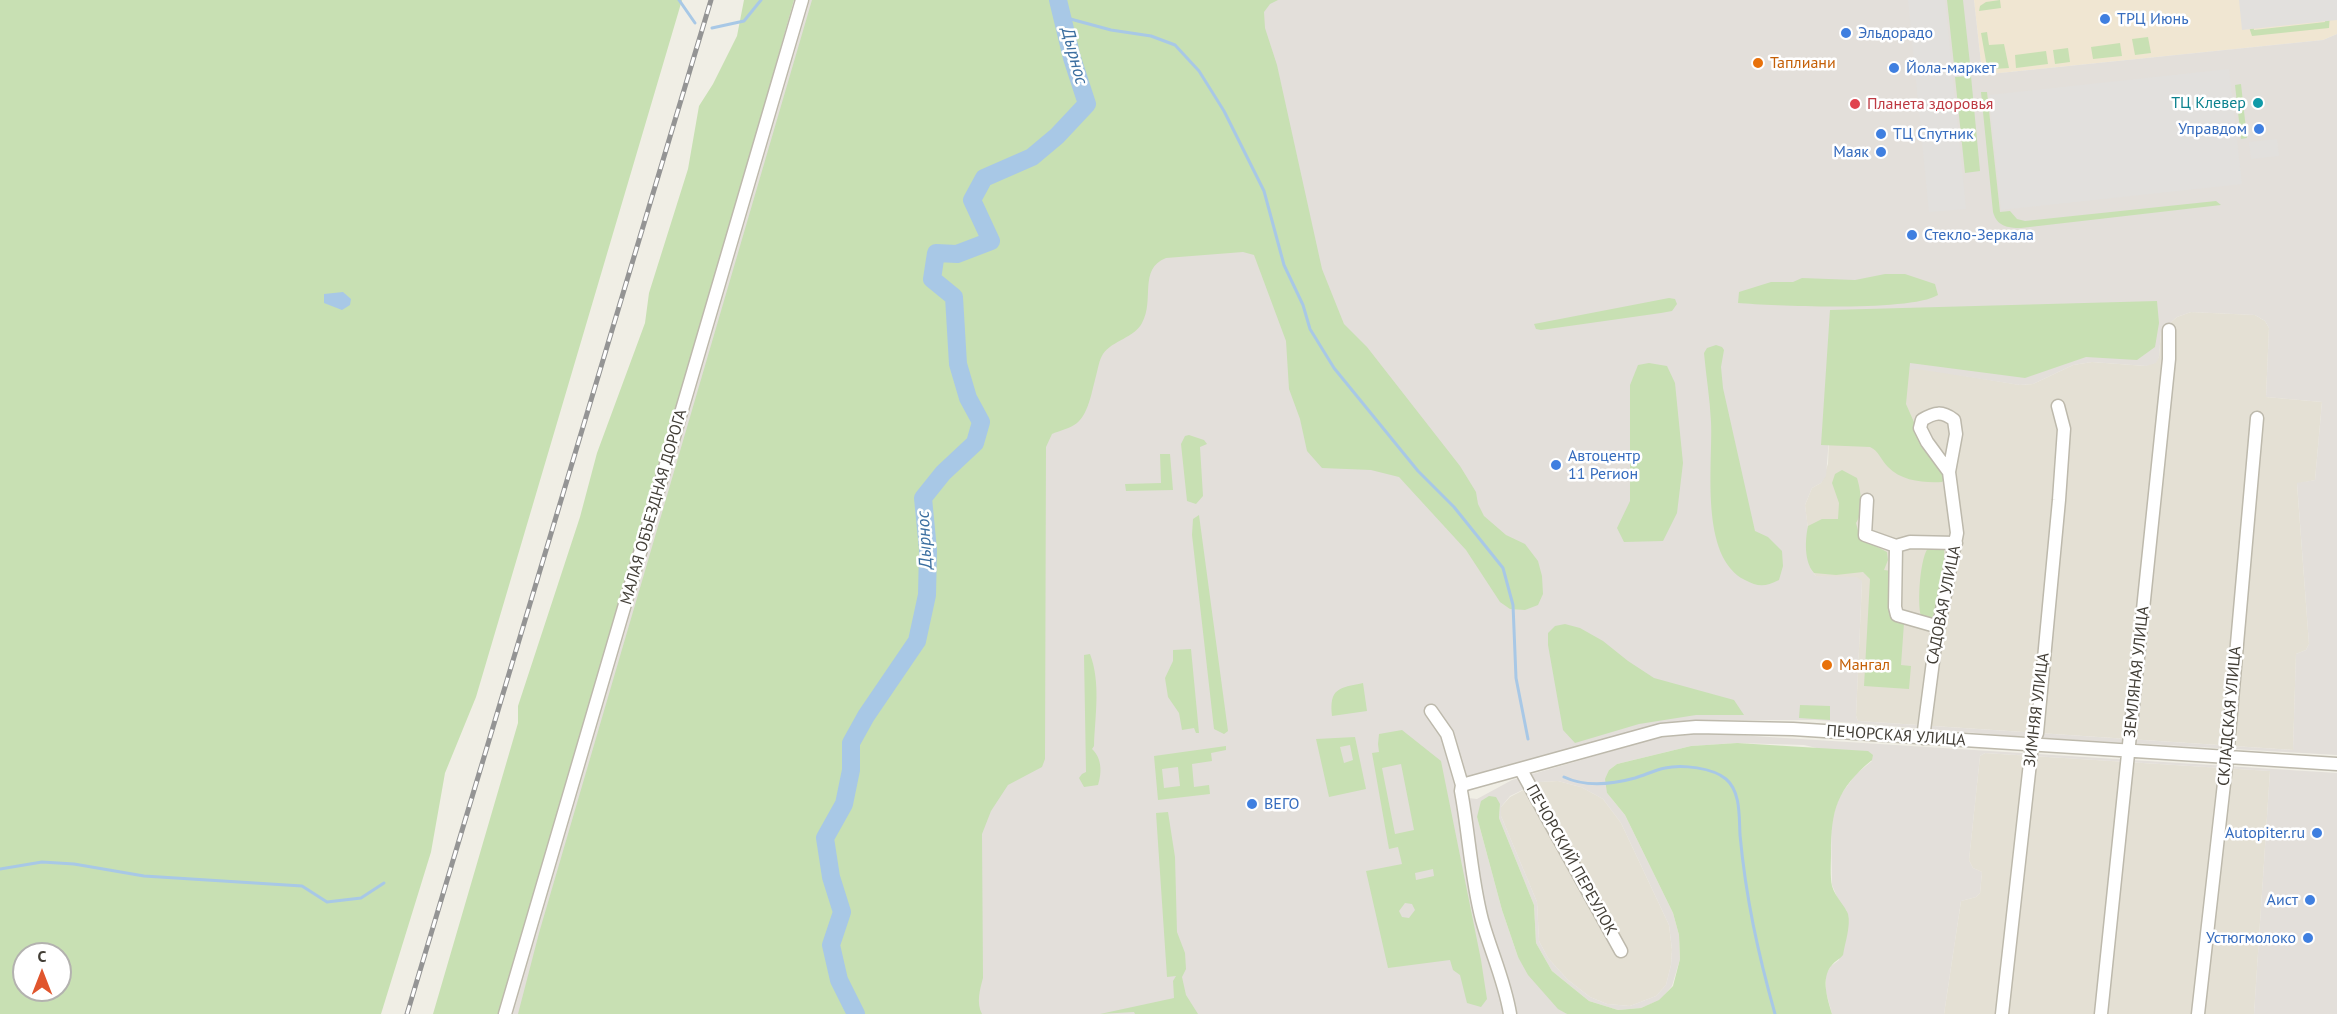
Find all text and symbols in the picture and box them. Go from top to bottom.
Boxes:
place label: ТРЦ Июнь [2117,9,2189,29]
marker: ТРЦ Июнь [2098,12,2112,26]
place label: Эльдорадо [1858,23,1933,43]
water label: Дырнос [1056,25,1092,87]
marker: Эльдорадо [1839,26,1853,40]
place label: Таплиани [1770,53,1836,73]
marker: Таплиани [1751,56,1765,70]
place label: Йола-маркет [1906,58,1996,78]
marker: Йола-маркет [1887,61,1901,75]
place label: ТЦ Клевер [2171,93,2246,113]
place label: Планета здоровья [1867,94,1993,114]
marker: ТЦ Клевер [2251,96,2265,110]
marker: Планета здоровья [1848,97,1862,111]
place label: Управдом [2178,119,2247,139]
marker: Управдом [2252,122,2266,136]
place label: ТЦ Спутник [1893,124,1974,144]
marker: ТЦ Спутник [1874,127,1888,141]
place label: Маяк [1833,142,1869,162]
marker: Маяк [1874,145,1888,159]
place label: Стекло-Зеркала [1924,225,2034,245]
marker: Стекло-Зеркала [1905,228,1919,242]
street label: МАЛАЯ ОБЪЕЗДНАЯ ДОРОГА [617,407,691,607]
place label: Автоцентр 11 Регион [1568,446,1641,484]
marker: Автоцентр 11 Регион [1549,458,1563,472]
water label: Дырнос [913,510,937,570]
street label: САДОВАЯ УЛИЦА [1923,544,1965,666]
street label: ЗЕМЛЯНАЯ УЛИЦА [2121,605,2153,739]
street label: СКЛАДСКАЯ УЛИЦА [2214,645,2246,787]
street label: ЗИМНЯЯ УЛИЦА [2020,652,2054,768]
place label: Мангал [1839,655,1890,675]
marker: Мангал [1820,658,1834,672]
street label: ПЕЧОРСКАЯ УЛИЦА [1826,722,1966,750]
street label: ПЕЧОРСКИЙ ПЕРЕУЛОК [1522,781,1620,939]
place label: ВЕГО [1264,794,1300,814]
marker: ВЕГО [1245,797,1259,811]
place label: Autopiter.ru [2225,823,2305,843]
marker: Autopiter.ru [2310,826,2324,840]
place label: Аист [2267,890,2298,910]
marker: Аист [2303,893,2317,907]
place label: Устюгмолоко [2206,928,2296,948]
marker: Устюгмолоко [2301,931,2315,945]
north arrow [12,942,72,1002]
text: С [38,946,46,966]

